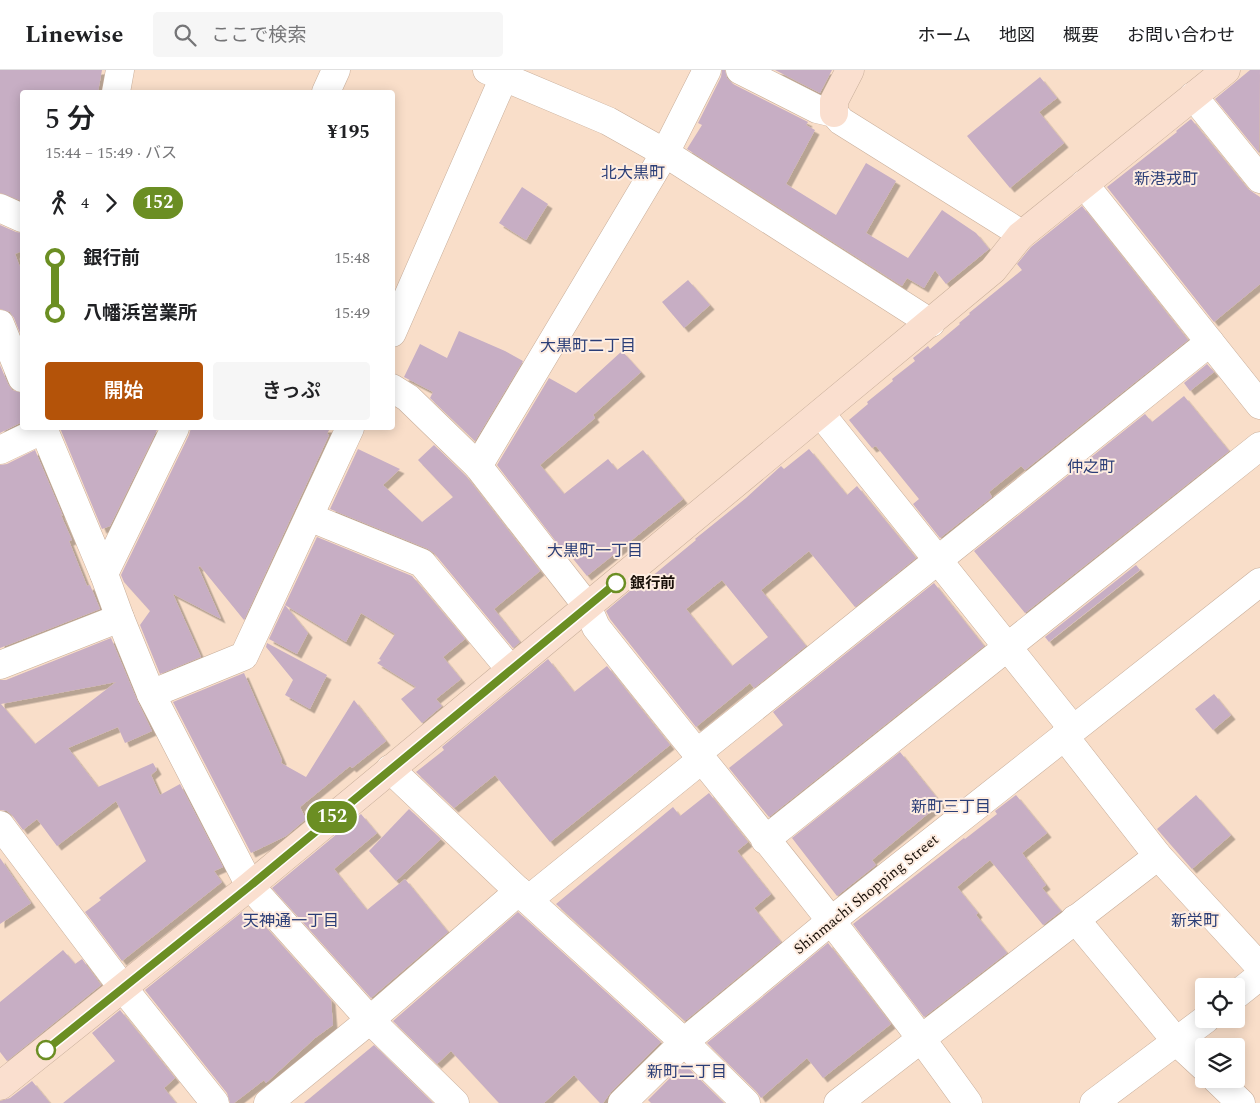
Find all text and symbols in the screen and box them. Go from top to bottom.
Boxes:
search box [153,12,503,57]
text: Linewise [25,17,123,53]
icon: search [171,21,199,49]
text: ここで検索 [211,21,306,50]
text: ホーム [918,22,971,49]
text: 地図 [999,22,1035,49]
text: 概要 [1063,22,1099,49]
text: お問い合わせ [1127,22,1235,49]
text: 5 分 [45,98,95,141]
text: ¥195 [327,118,370,147]
text: 15:44 – 15:49 · バス [45,141,177,165]
district label: 北大黒町 [601,161,665,185]
district label: 新港戎町 [1134,167,1198,191]
icon: walk [45,189,73,217]
icon: forward [97,189,125,217]
text: 152 [143,189,173,216]
text: 4 [81,191,89,215]
text: 銀行前 [83,244,140,273]
text: 15:48 [334,246,370,270]
text: 八幡浜営業所 [83,299,197,328]
text: 15:49 [334,301,370,325]
district label: 大黒町二丁目 [540,334,636,358]
button: 開始 [45,362,203,420]
button: きっぷ [213,362,370,420]
district label: 仲之町 [1067,455,1115,479]
district label: 大黒町一丁目 [547,539,643,563]
place label: 銀行前 [630,572,675,595]
marker: 銀行前 [606,573,626,593]
district label: 新町三丁目 [911,795,991,819]
line badge: 152 [303,801,361,833]
text: 152 [317,803,347,830]
street label: Shinmachi Shopping Street [789,829,944,960]
district label: 天神通一丁目 [243,909,339,933]
district label: 新栄町 [1171,909,1219,933]
map controls [1195,978,1245,1088]
button: locate [1195,978,1245,1028]
button: layers [1195,1038,1245,1088]
unlabelled marker [36,1040,56,1060]
district label: 新町二丁目 [647,1060,727,1084]

